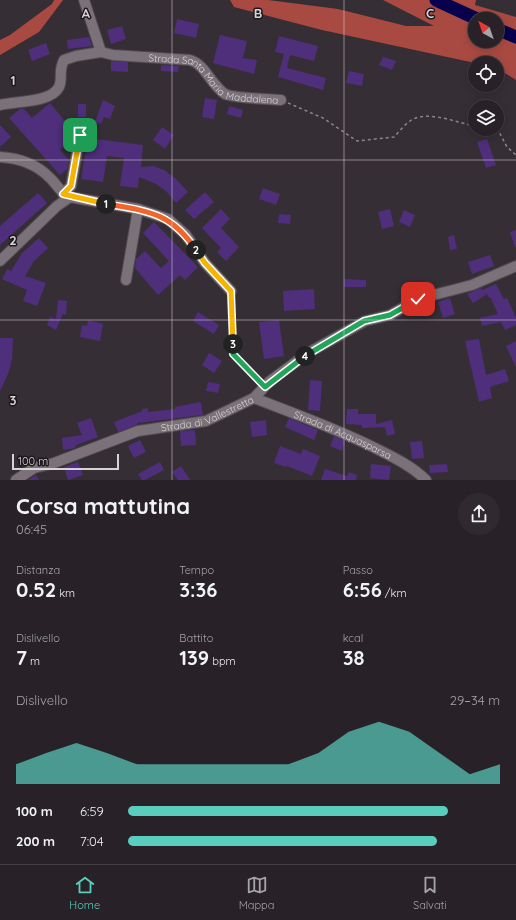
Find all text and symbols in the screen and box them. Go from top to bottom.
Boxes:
text: A [82,5,91,21]
text: B [254,5,262,21]
text: C [426,5,434,21]
north arrow [468,12,504,48]
map controls [468,12,504,136]
street label: Strada Santa Maria Maddalena [148,51,279,106]
button: locate [468,56,504,92]
text: 1 [10,72,16,88]
button: layers [468,100,504,136]
pin [63,118,97,152]
icon: arrive [69,124,91,146]
pin: 1 [96,194,116,214]
text: 1 [104,197,108,211]
text: 2 [9,232,17,248]
pin: 2 [186,240,206,260]
text: 2 [193,243,199,257]
pin [401,282,435,316]
icon: check [407,288,429,310]
pin: 3 [223,334,243,354]
text: 3 [230,337,236,351]
pin: 4 [295,346,315,366]
text: 4 [302,349,308,363]
text: 3 [10,392,17,408]
street label: Strada di Vallestretta [160,393,256,434]
street label: Strada di Acquasparsa [292,407,394,462]
scale bar [12,452,119,471]
text: 100 m [18,454,48,468]
text: Corsa mattutina [16,492,190,520]
button: share [458,493,500,535]
text: 06:45 [16,521,47,537]
text: Distanza [16,563,60,577]
text: Tempo [179,563,214,577]
text: Passo [343,563,373,577]
text: 0.52 [16,577,56,602]
text: 3:36 [179,577,217,602]
text: 6:56 [343,577,382,602]
text: km [56,586,75,600]
text: /km [382,586,406,600]
text: Dislivello [16,631,60,645]
text: Battito [179,631,213,645]
text: kcal [343,631,363,645]
text: 7 [16,645,27,670]
text: 139 [179,645,209,670]
text: 38 [343,645,364,670]
text: m [27,654,40,668]
text: bpm [209,654,236,668]
text: Dislivello [16,692,68,708]
text: 29–34 m [450,692,500,708]
text: 100 m [16,803,53,819]
text: 6:59 [80,803,104,819]
text: 200 m [16,833,55,849]
text: 7:04 [80,833,104,849]
tab: Home [69,874,100,912]
tab: Mappa [239,874,274,912]
tab: Salvati [413,874,447,912]

